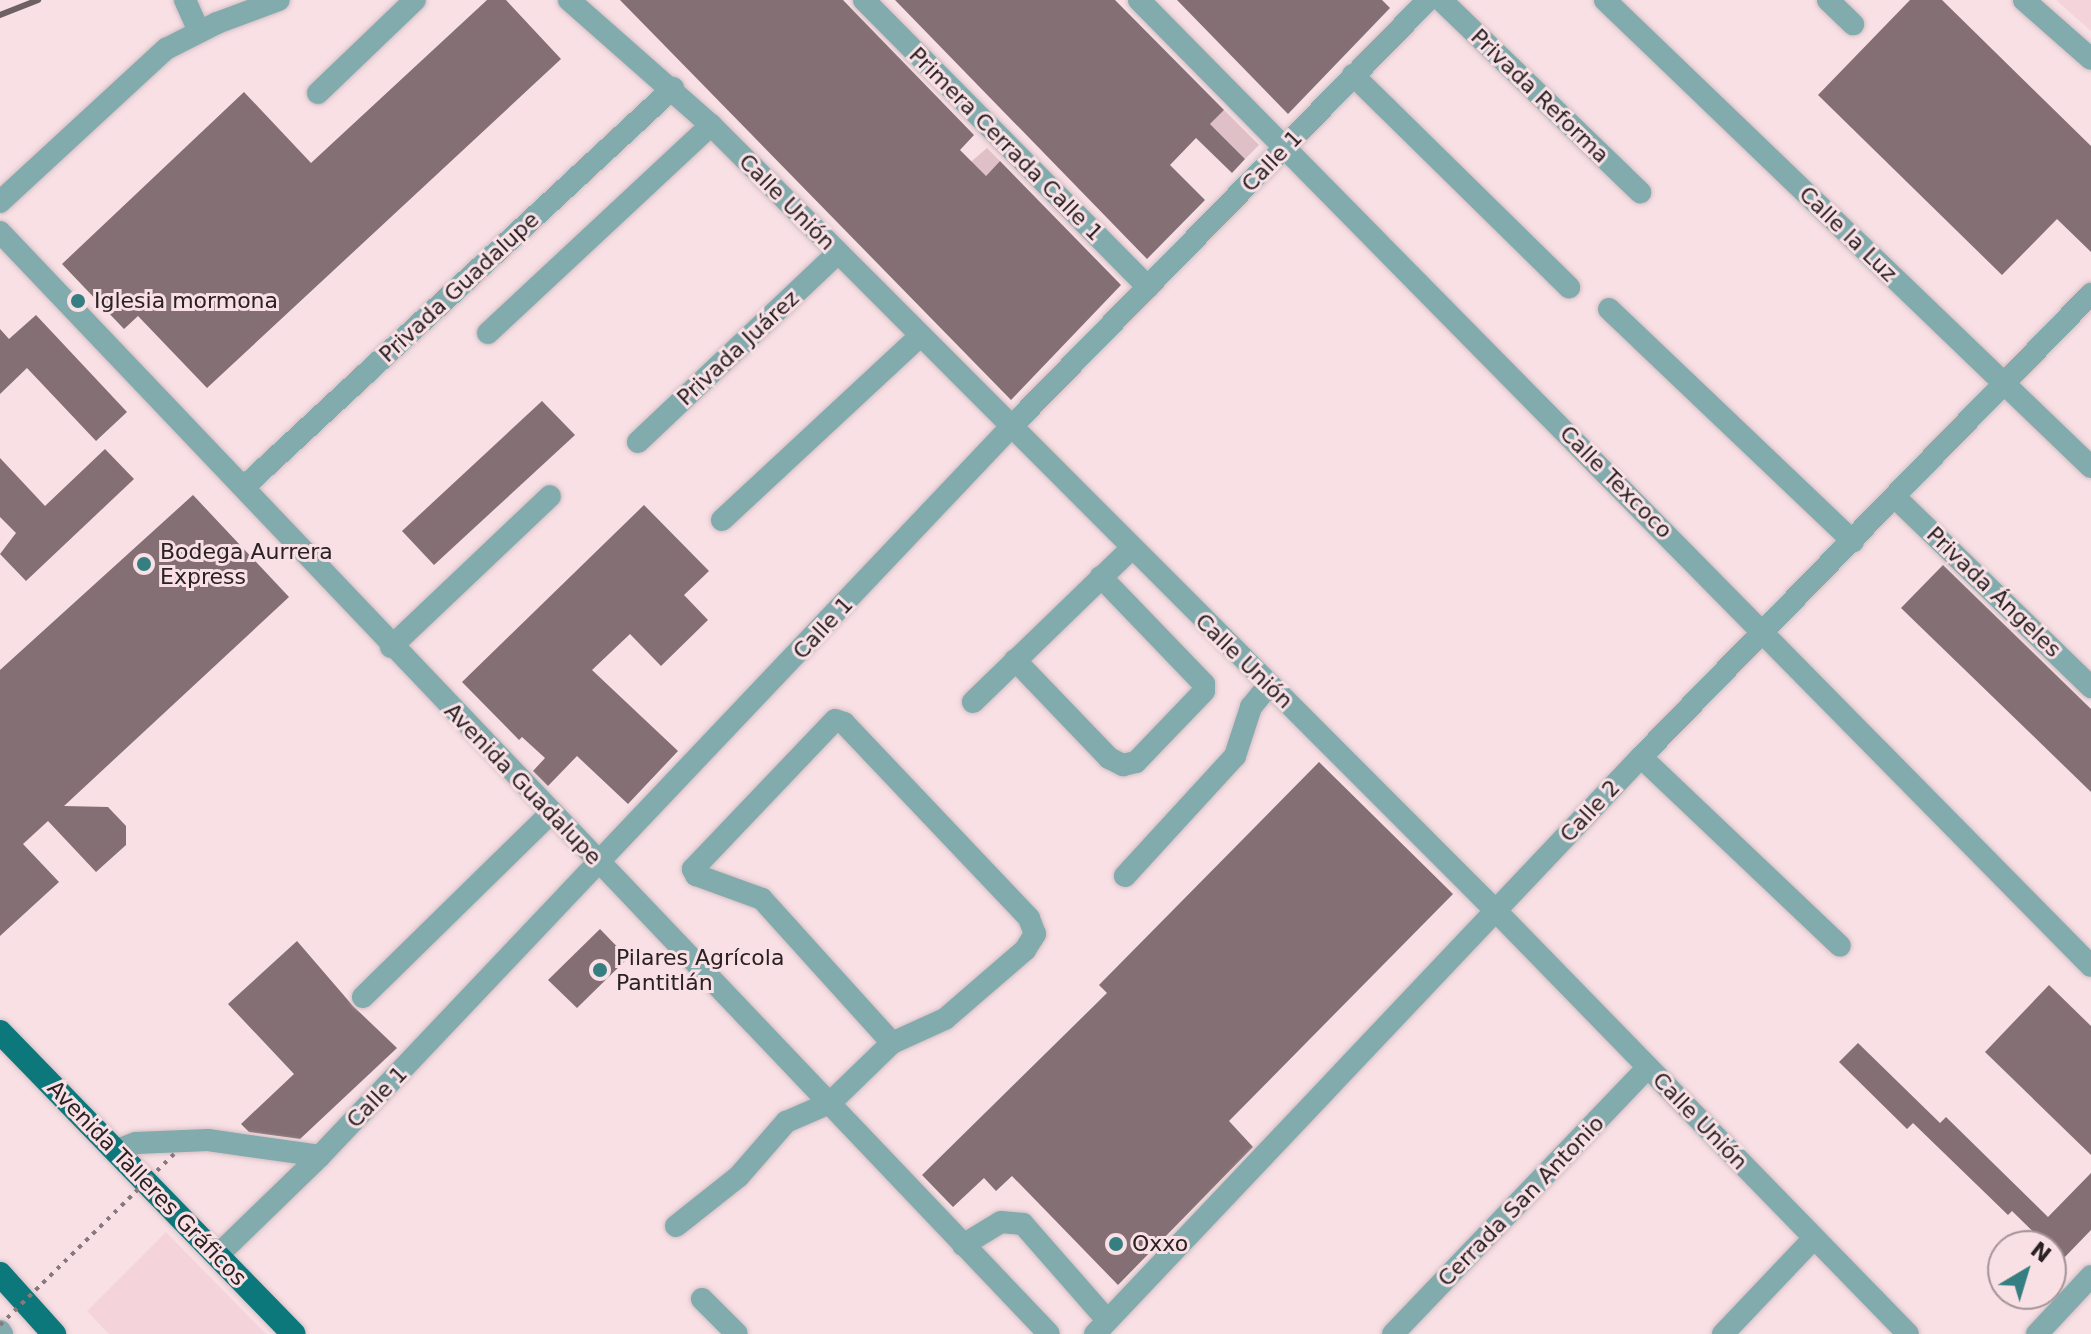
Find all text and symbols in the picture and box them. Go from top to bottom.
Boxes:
street label: Privada Reforma [1466,23,1614,169]
street label: Primera Cerrada Calle 1 [904,42,1108,246]
street label: Calle 1 [1236,125,1308,197]
street label: Calle Unión [733,148,841,256]
street label: Calle la Luz [1794,181,1902,287]
street label: Privada Guadalupe [374,206,544,368]
street label: Privada Juárez [672,285,804,411]
place label: Iglesia mormona [94,288,278,314]
marker: Iglesia mormona [69,292,87,310]
street label: Calle Texcoco [1554,420,1678,544]
street label: Privada Ángeles [1921,521,2067,663]
place label: Bodega Aurrera Express [160,538,333,590]
marker: Bodega Aurrera Express [135,555,153,573]
street label: Calle 1 [788,591,858,665]
street label: Calle Unión [1190,608,1298,714]
street label: Avenida Guadalupe [439,698,607,870]
street label: Calle 2 [1555,774,1625,848]
place label: Pilares Agrícola Pantitlán [616,944,784,996]
marker: Pilares Agrícola Pantitlán [591,961,609,979]
street label: Calle 1 [341,1061,413,1133]
street label: Calle Unión [1647,1067,1753,1175]
street label: Avenida Talleres Gráficos [42,1075,252,1291]
street label: Cerrada San Antonio [1432,1110,1610,1292]
north arrow [1987,1230,2067,1310]
place label: Oxxo [1132,1231,1188,1257]
marker: Oxxo [1107,1235,1125,1253]
text: N [2026,1237,2056,1268]

